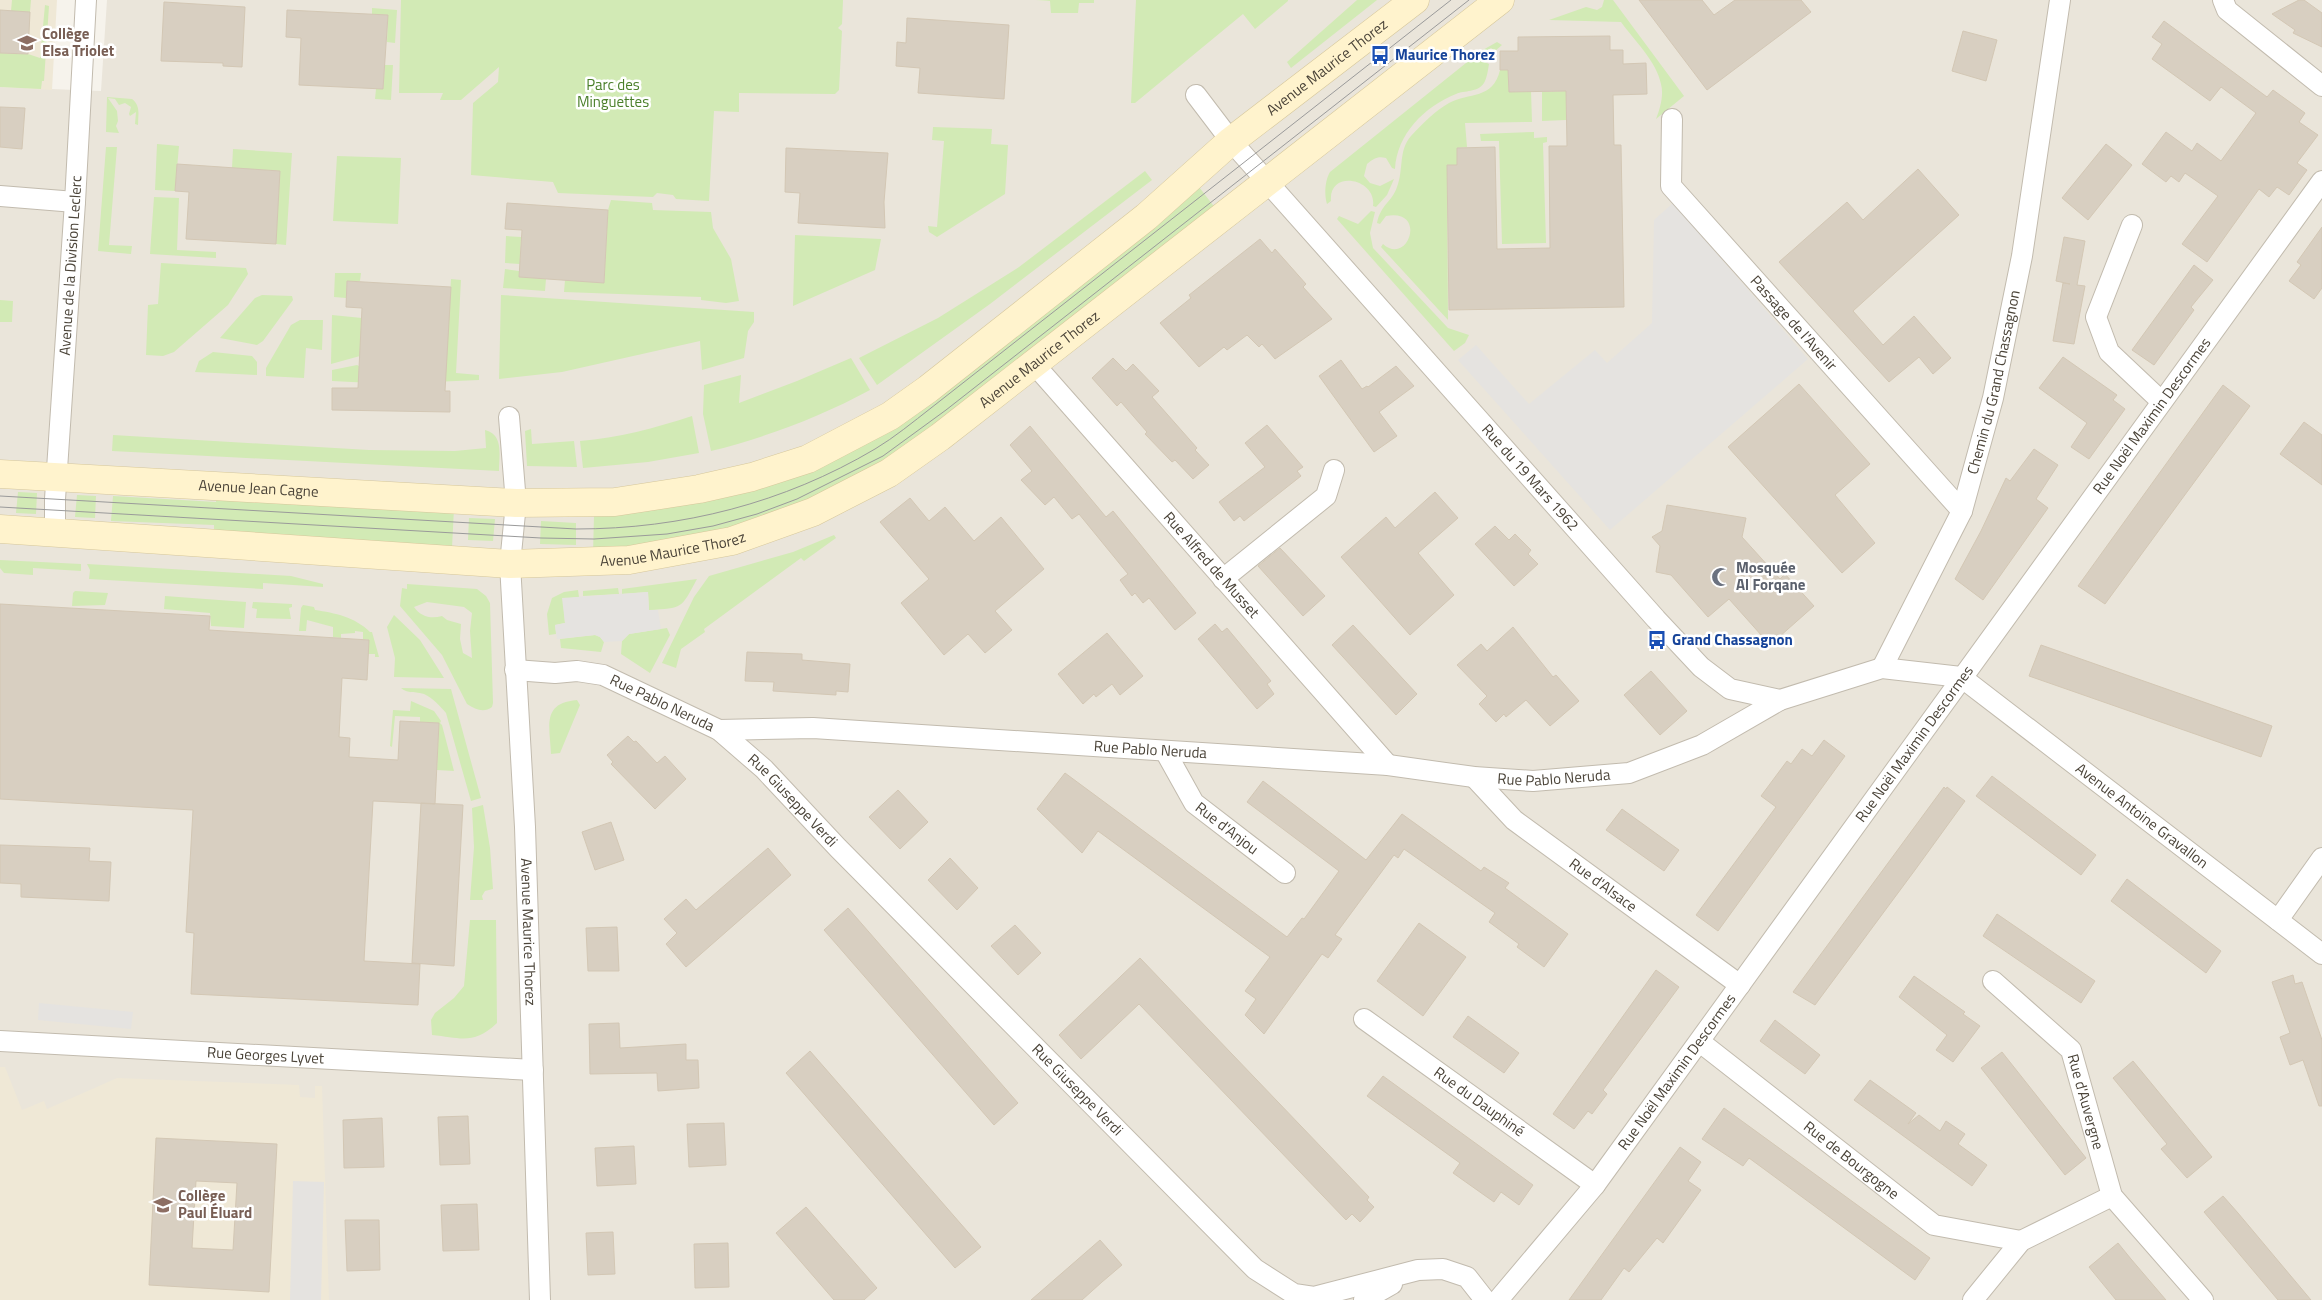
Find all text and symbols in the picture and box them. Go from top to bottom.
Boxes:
street label: Avenue Maurice Thorez [1261,13,1393,121]
place label: Collège Elsa Triolet [42,22,115,62]
school or university icon: Collège Elsa Triolet [16,32,38,54]
place label: Maurice Thorez [1395,43,1495,66]
bus stop icon: Maurice Thorez [1369,44,1391,66]
park label: Parc des Minguettes [577,73,649,113]
street label: Avenue de la Division Leclerc [53,175,87,356]
street label: Passage de l'Avenir [1745,270,1843,376]
street label: Chemin du Grand Chassagnon [1961,288,2026,477]
street label: Avenue Maurice Thorez [974,304,1104,413]
street label: Rue Noël Maximin Descormes [2087,332,2216,499]
street label: Rue du 19 Mars 1962 [1477,418,1585,536]
street label: Avenue Jean Cagne [198,473,319,503]
street label: Rue Alfred de Musset [1158,506,1266,624]
street label: Avenue Maurice Thorez [600,525,749,572]
place label: Mosquée Al Forqane [1736,556,1806,596]
mosque icon: Mosquée Al Forqane [1710,566,1732,588]
place label: Grand Chassagnon [1672,628,1793,651]
bus stop icon: Grand Chassagnon [1646,629,1668,651]
street label: Rue Noël Maximin Descormes [1849,660,1979,827]
street label: Rue Pablo Neruda [606,668,719,737]
street label: Rue Pablo Neruda [1093,734,1208,764]
street label: Rue Giuseppe Verdi [743,748,843,852]
street label: Avenue Antoine Gravallon [2071,757,2214,874]
street label: Rue Pablo Neruda [1497,763,1612,792]
street label: Rue d'Anjou [1191,796,1264,860]
street label: Rue d'Alsace [1564,852,1642,917]
street label: Avenue Maurice Thorez [515,858,543,1006]
street label: Rue Noël Maximin Descormes [1612,988,1741,1155]
street label: Rue Giuseppe Verdi [1027,1038,1129,1141]
street label: Rue Georges Lyvet [207,1040,325,1070]
street label: Rue d'Auvergne [2062,1051,2110,1152]
street label: Rue du Dauphiné [1429,1061,1530,1142]
street label: Rue de Bourgogne [1799,1115,1904,1205]
place label: Collège Paul Éluard [178,1184,252,1224]
school or university icon: Collège Paul Éluard [152,1194,174,1216]

